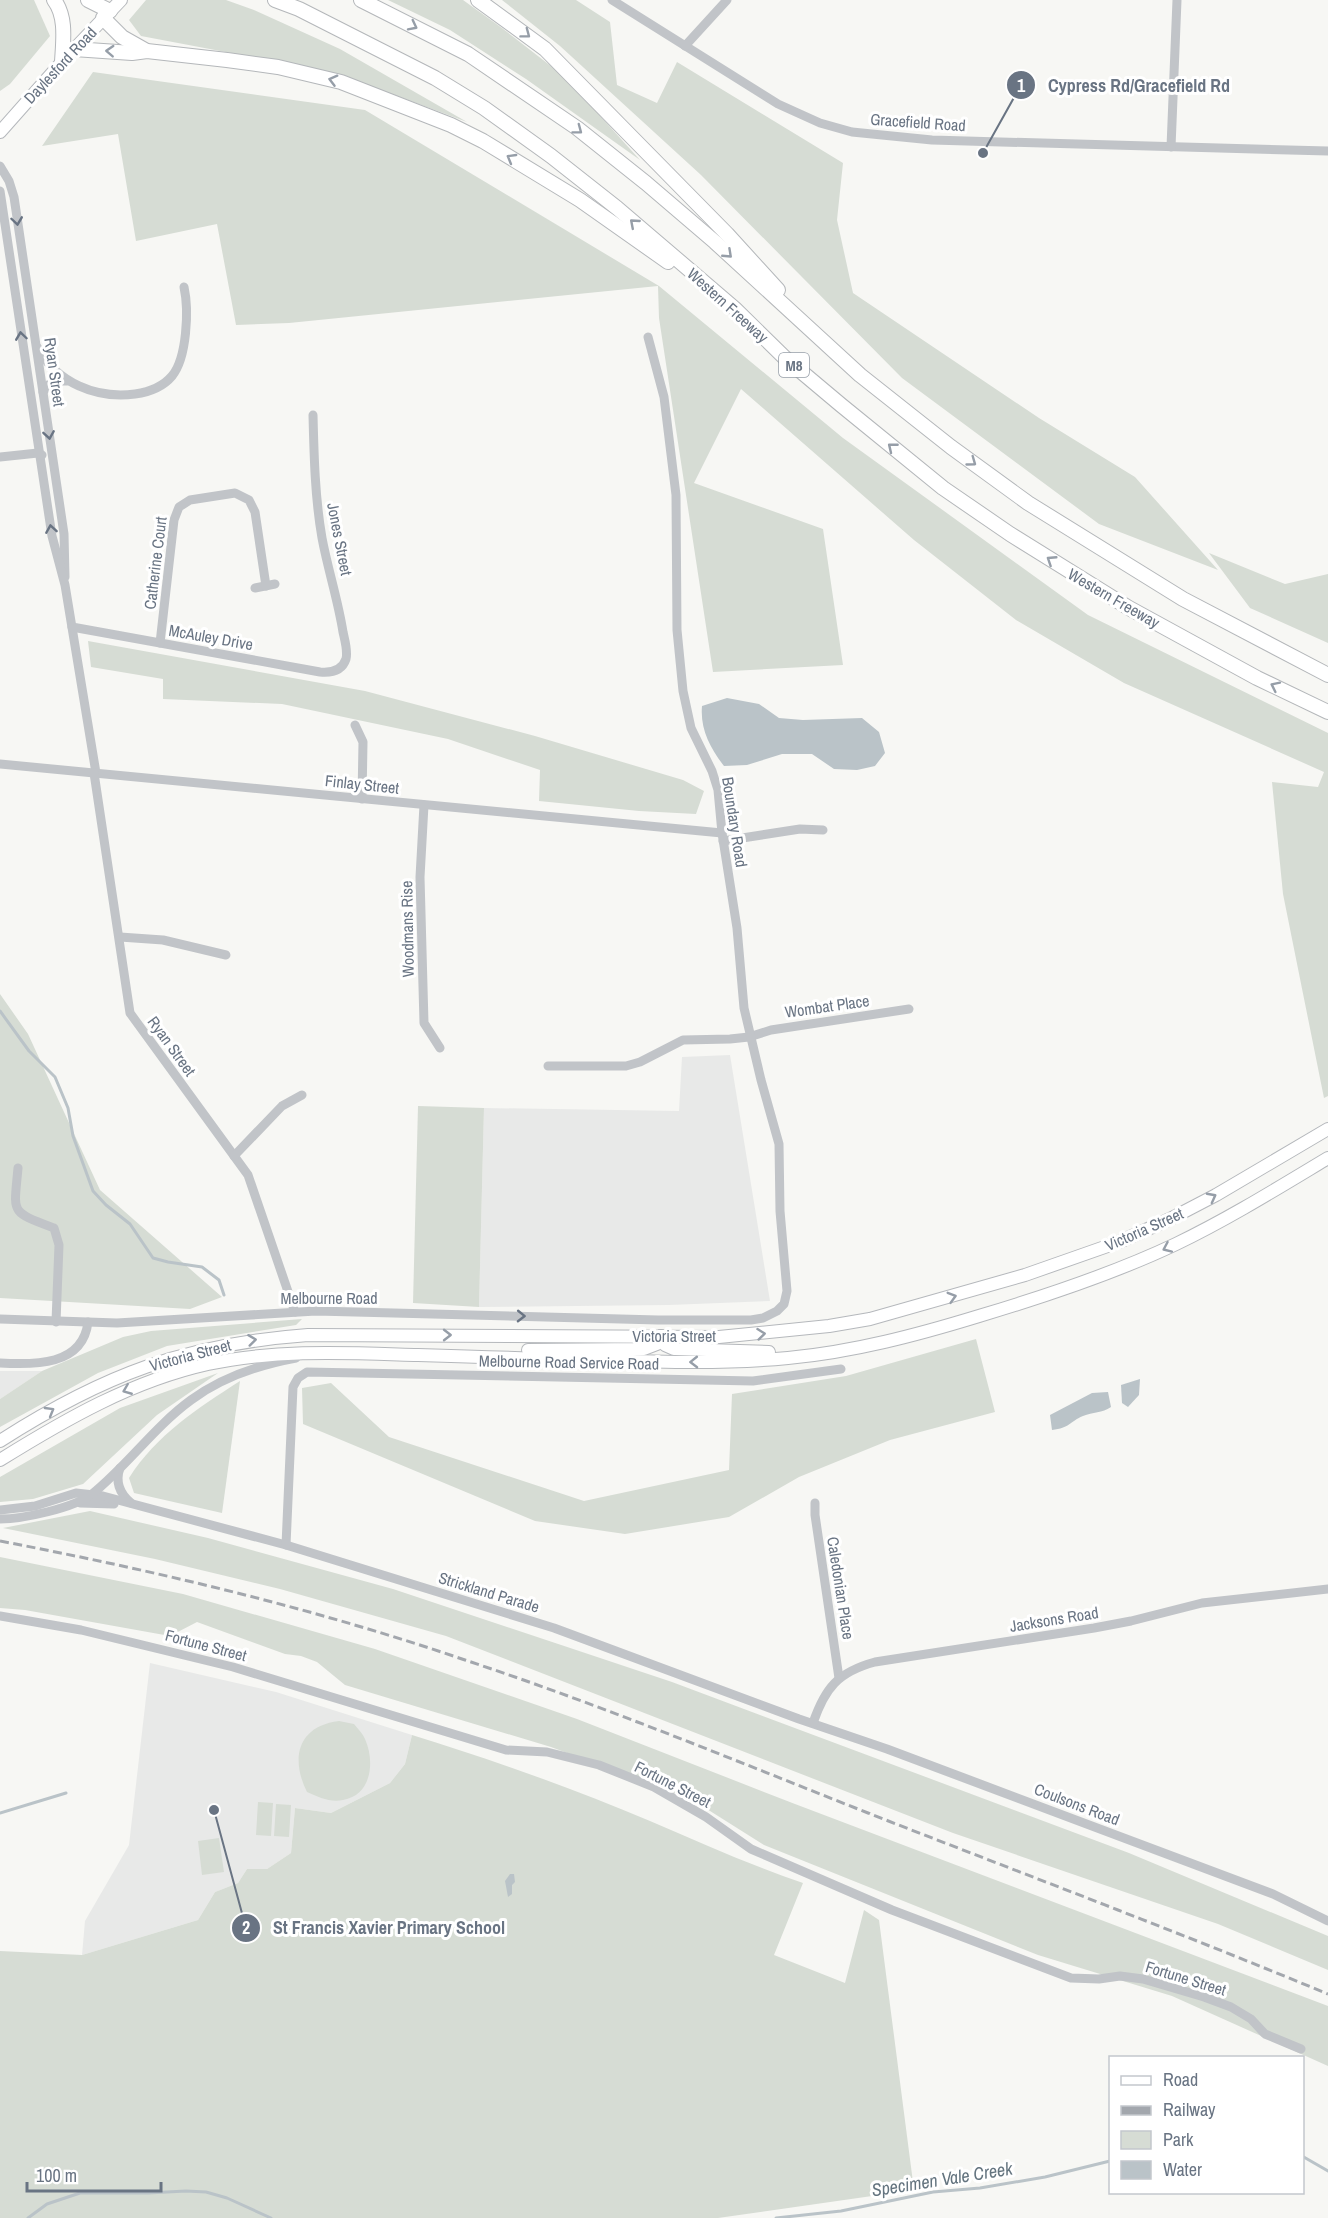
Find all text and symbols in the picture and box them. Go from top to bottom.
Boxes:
one-way arrow [406,19,417,31]
street label: Daylesford Road [19,22,101,108]
one-way arrow [519,27,530,38]
one-way arrow [106,45,115,58]
callout: Cypress Rd/Gracefield Rd [1006,67,1242,103]
text: 1 [1017,73,1026,98]
text: Cypress Rd/Gracefield Rd [1048,73,1230,98]
one-way arrow [328,75,338,88]
street label: Gracefield Road [870,108,966,136]
one-way arrow [571,122,582,133]
one-way arrow [507,153,518,165]
one-way arrow [11,216,23,226]
one-way arrow [630,219,641,230]
one-way arrow [721,247,731,258]
street label: Western Freeway [683,263,774,348]
one-way arrow [15,332,27,341]
street label: Ryan Street [39,336,71,408]
road number: M8 [779,353,809,377]
one-way arrow [43,430,55,439]
one-way arrow [888,443,899,454]
one-way arrow [965,455,976,466]
street label: Jones Street [322,501,358,578]
street label: Catherine Court [138,515,172,611]
one-way arrow [45,524,57,534]
one-way arrow [1046,556,1057,567]
street label: Western Freeway [1064,563,1164,633]
street label: McAuley Drive [167,619,255,655]
one-way arrow [1271,682,1282,694]
street label: Finlay Street [324,769,400,799]
street label: Boundary Road [717,775,753,869]
street label: Woodmans Rise [395,880,419,978]
street label: Wombat Place [783,989,871,1023]
street label: Ryan Street [143,1012,201,1081]
one-way arrow [1206,1193,1216,1204]
street label: Victoria Street [1101,1202,1187,1256]
one-way arrow [1162,1241,1173,1253]
street label: Melbourne Road [281,1287,378,1309]
one-way arrow [946,1292,957,1304]
one-way arrow [517,1310,526,1323]
street label: Victoria Street [632,1325,716,1347]
one-way arrow [756,1328,766,1341]
one-way arrow [443,1329,452,1341]
street label: Victoria Street [147,1333,234,1376]
one-way arrow [248,1334,257,1347]
street label: Melbourne Road Service Road [479,1349,659,1375]
one-way arrow [690,1356,699,1368]
one-way arrow [122,1383,133,1395]
one-way arrow [44,1407,54,1418]
street label: Caledonian Place [822,1535,860,1641]
street label: Strickland Parade [436,1566,542,1618]
street label: Jacksons Road [1008,1601,1100,1637]
street label: Fortune Street [163,1624,249,1666]
street label: Fortune Street [631,1755,715,1813]
street label: Coulsons Road [1031,1778,1123,1830]
callout: St Francis Xavier Primary School [231,1910,517,1946]
text: 2 [242,1915,250,1940]
text: St Francis Xavier Primary School [273,1915,505,1940]
street label: Fortune Street [1143,1955,1229,2001]
legend [1109,2056,1304,2194]
text: Road [1163,2067,1198,2092]
text: Railway [1163,2097,1216,2122]
text: Park [1163,2127,1194,2152]
scale bar [27,2155,160,2193]
water label: Specimen Vale Creek [870,2155,1015,2202]
text: Water [1163,2157,1202,2182]
text: 100 m [36,2163,77,2188]

